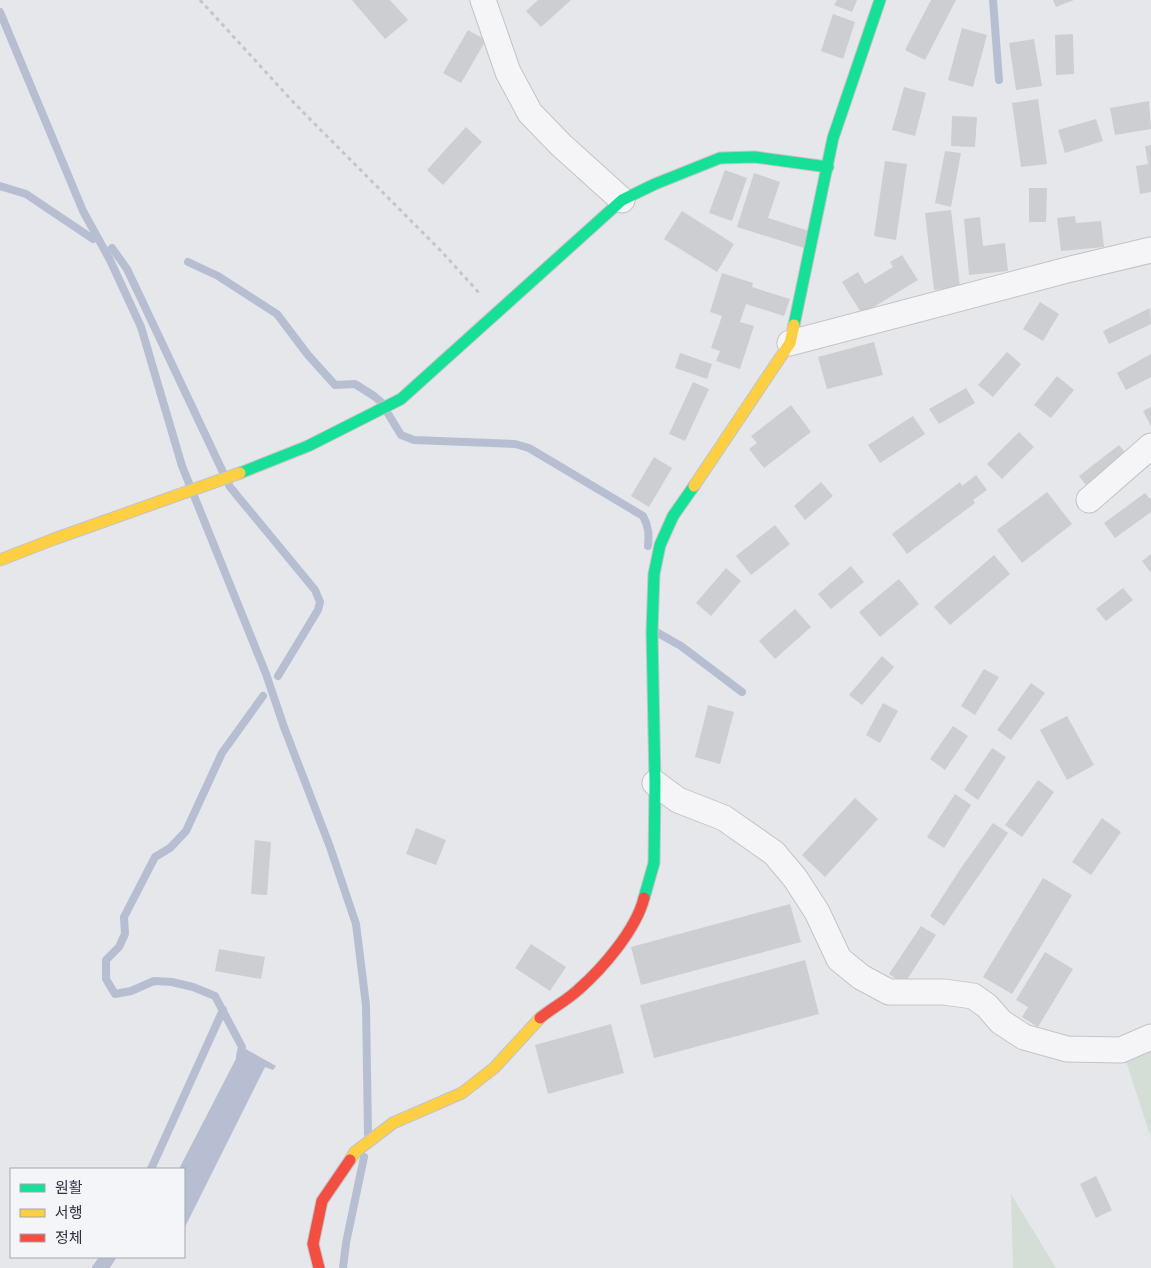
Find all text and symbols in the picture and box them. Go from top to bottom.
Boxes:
legend [10,1168,185,1258]
text: 원활 [55,1178,83,1197]
text: 서행 [55,1203,83,1222]
text: 정체 [55,1228,83,1247]

